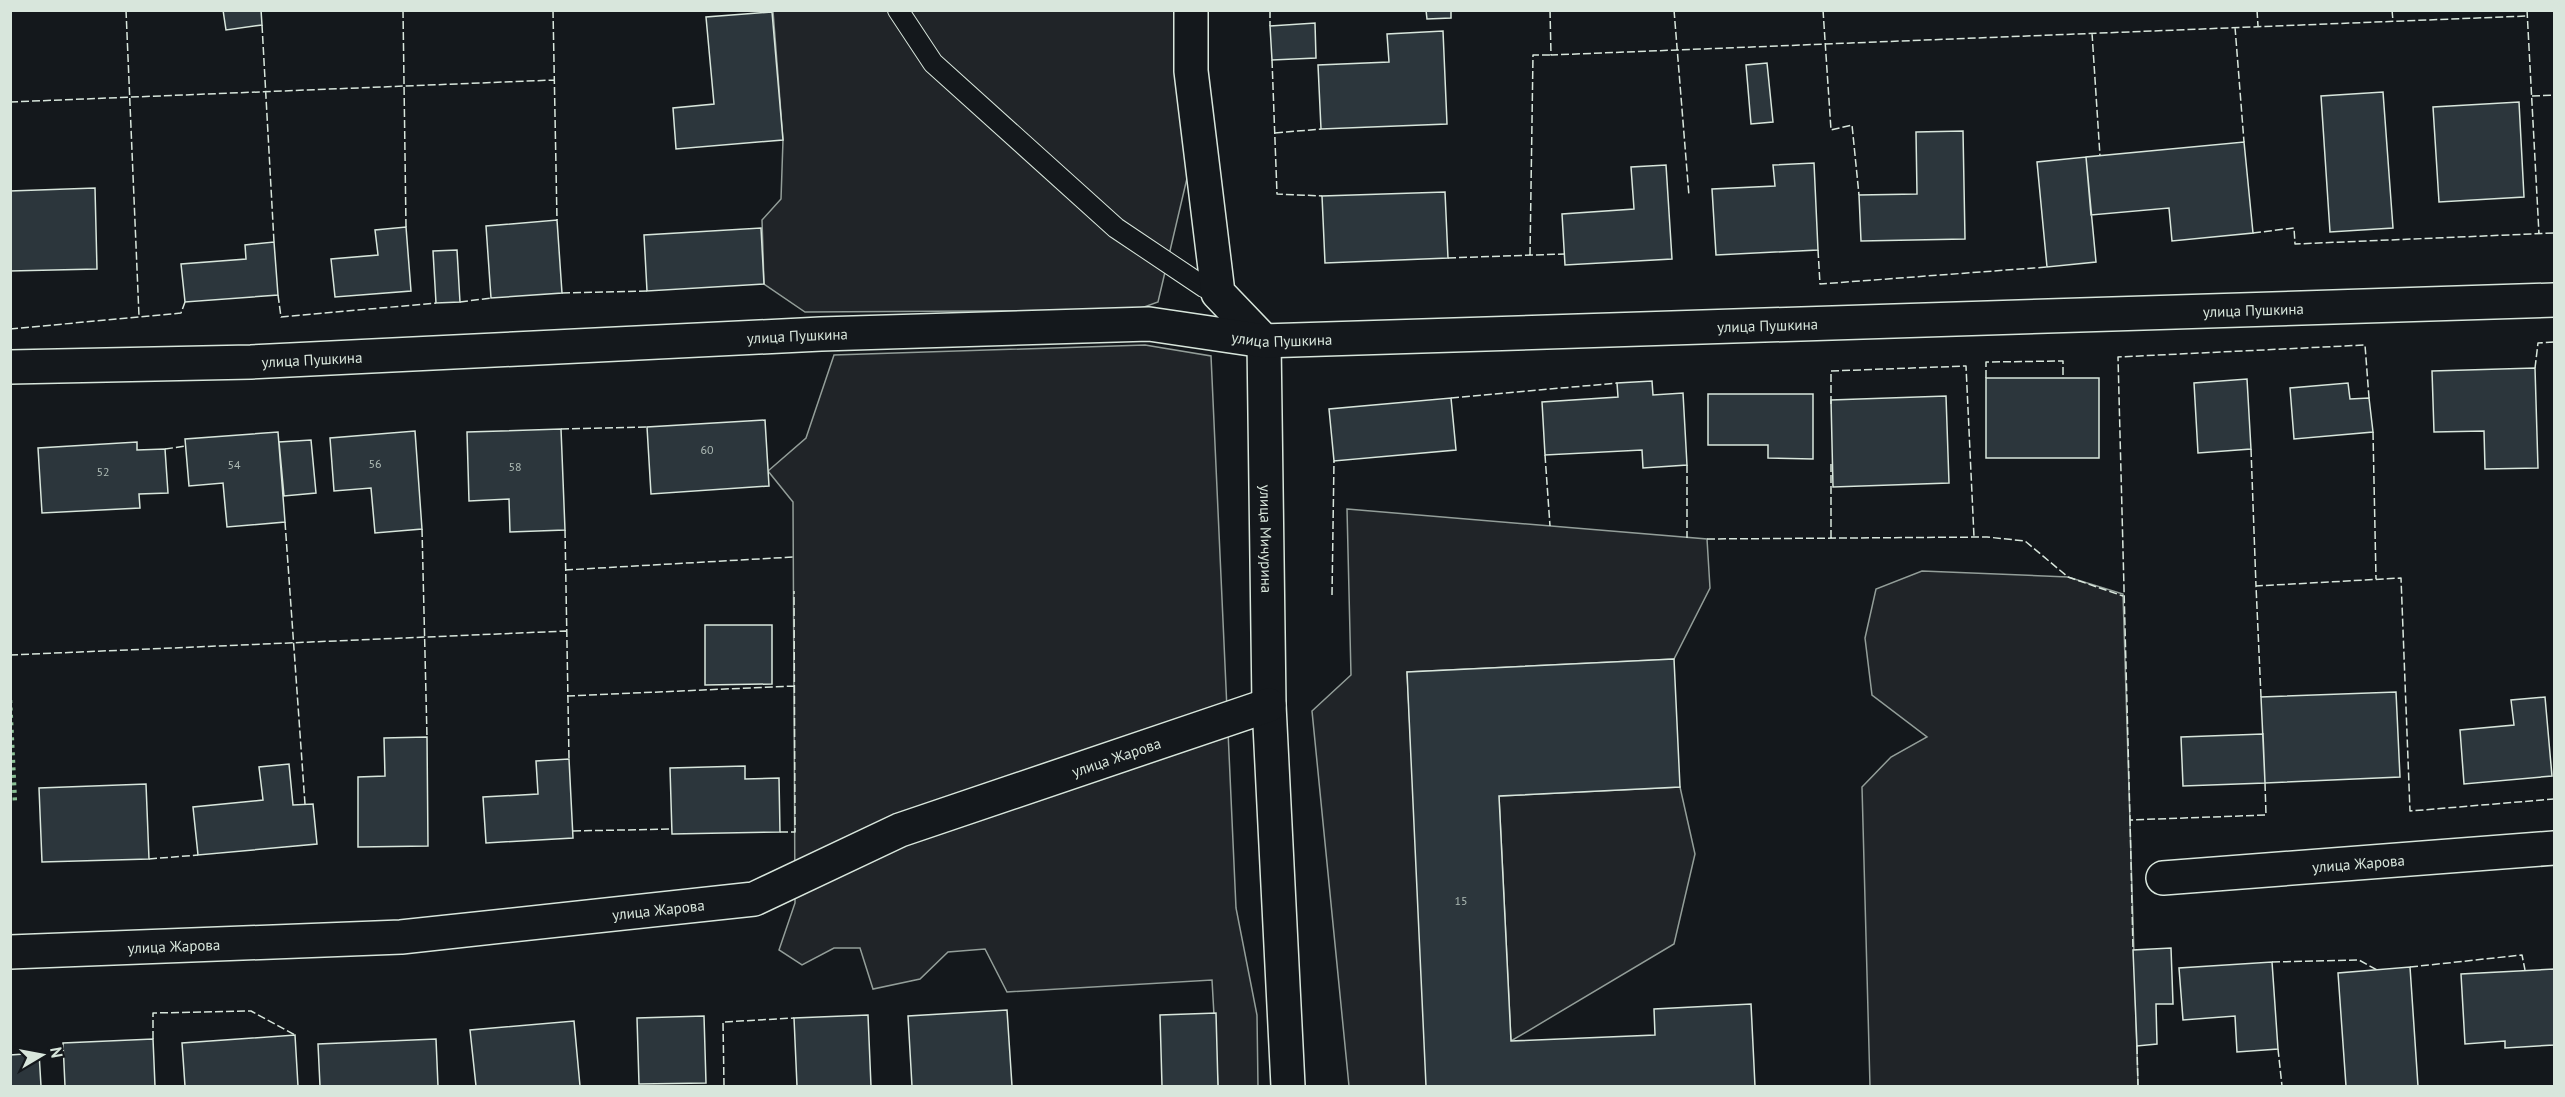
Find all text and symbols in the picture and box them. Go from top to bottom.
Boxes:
street label: улица Пушкина [2203,298,2304,321]
street label: улица Пушкина [1717,314,1818,336]
street label: улица Пушкина [746,324,848,347]
street label: улица Пушкина [1230,327,1333,351]
street label: улица Пушкина [261,347,363,371]
house number: 60 [700,442,714,457]
house number: 56 [368,456,382,471]
house number: 54 [227,457,241,472]
house number: 58 [508,459,522,474]
house number: 52 [96,464,110,479]
street label: улица Мичурина [1256,484,1277,593]
street label: улица Жарова [1069,733,1163,781]
street label: улица Жарова [2311,850,2405,876]
house number: 15 [1454,893,1468,908]
street label: улица Жарова [611,895,705,924]
street label: улица Жарова [127,934,221,957]
north arrow [12,1025,72,1085]
text: N [46,1045,68,1059]

